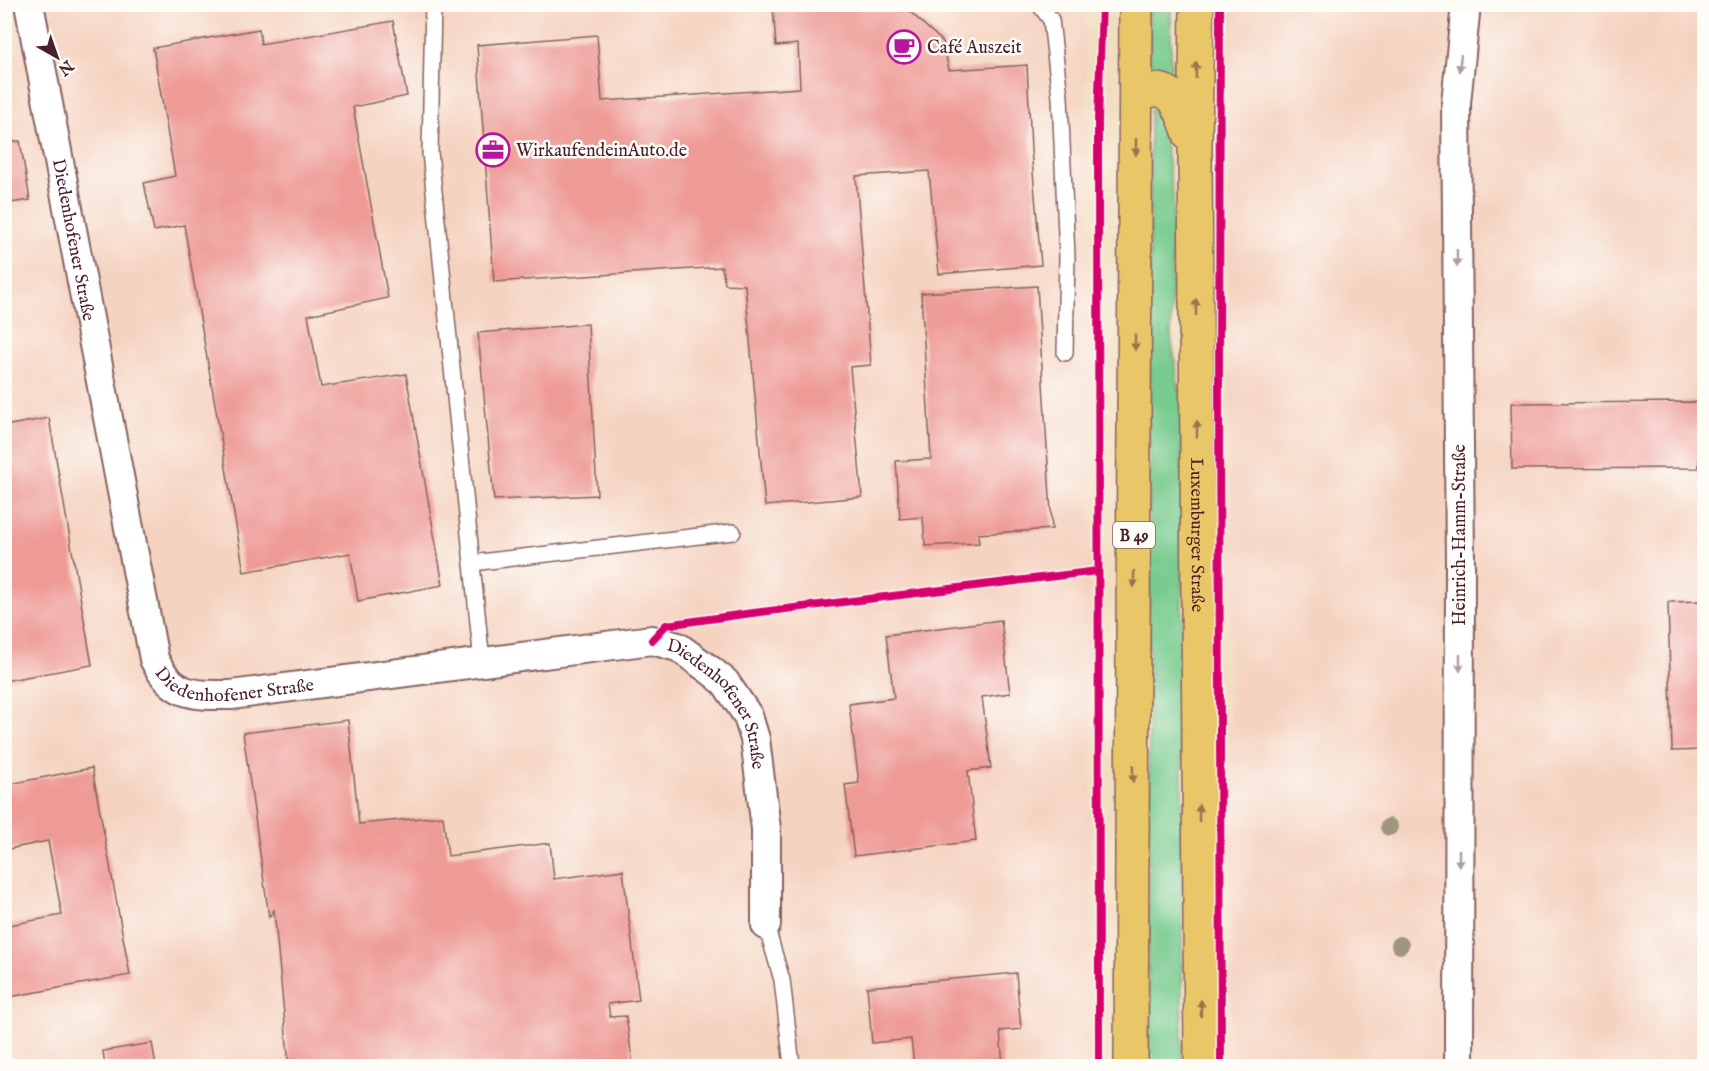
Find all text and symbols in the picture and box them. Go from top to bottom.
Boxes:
north arrow [27,27,87,87]
cafe icon: Café Auszeit [886,29,922,65]
place label: Café Auszeit [927,37,1022,60]
one-way arrow [1455,53,1465,72]
text: N [54,54,78,79]
one-way arrow [1191,61,1201,80]
office icon: WirkaufendeinAuto.de [475,132,511,168]
one-way arrow [1131,137,1141,156]
place label: WirkaufendeinAuto.de [516,140,687,163]
street label: Diedenhofener Straße [46,157,99,323]
one-way arrow [1453,248,1462,267]
one-way arrow [1191,297,1201,316]
one-way arrow [1130,332,1140,351]
one-way arrow [1192,420,1202,439]
street label: Heinrich-Hamm-Straße [1449,444,1472,626]
street label: Luxemburger Straße [1184,458,1208,612]
road number: B 49 [1113,522,1155,548]
one-way arrow [1129,569,1139,588]
street label: Diedenhofener Straße [664,635,769,770]
one-way arrow [1455,653,1465,672]
street label: Diedenhofener Straße [149,663,315,708]
one-way arrow [1128,764,1138,783]
one-way arrow [1194,804,1204,823]
one-way arrow [1454,848,1464,867]
one-way arrow [1196,999,1206,1018]

